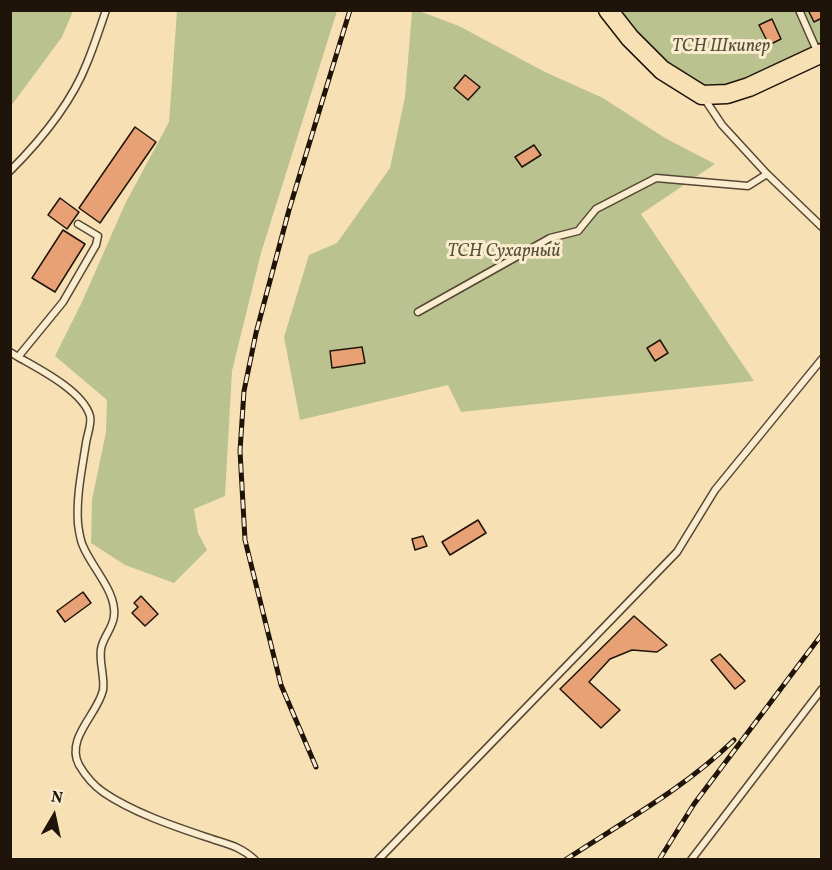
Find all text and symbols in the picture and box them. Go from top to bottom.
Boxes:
park label: ТСН Шкипер [672,37,770,59]
park label: ТСН Сухарный [448,242,560,264]
north arrow [24,786,84,846]
text: N [49,786,64,810]

